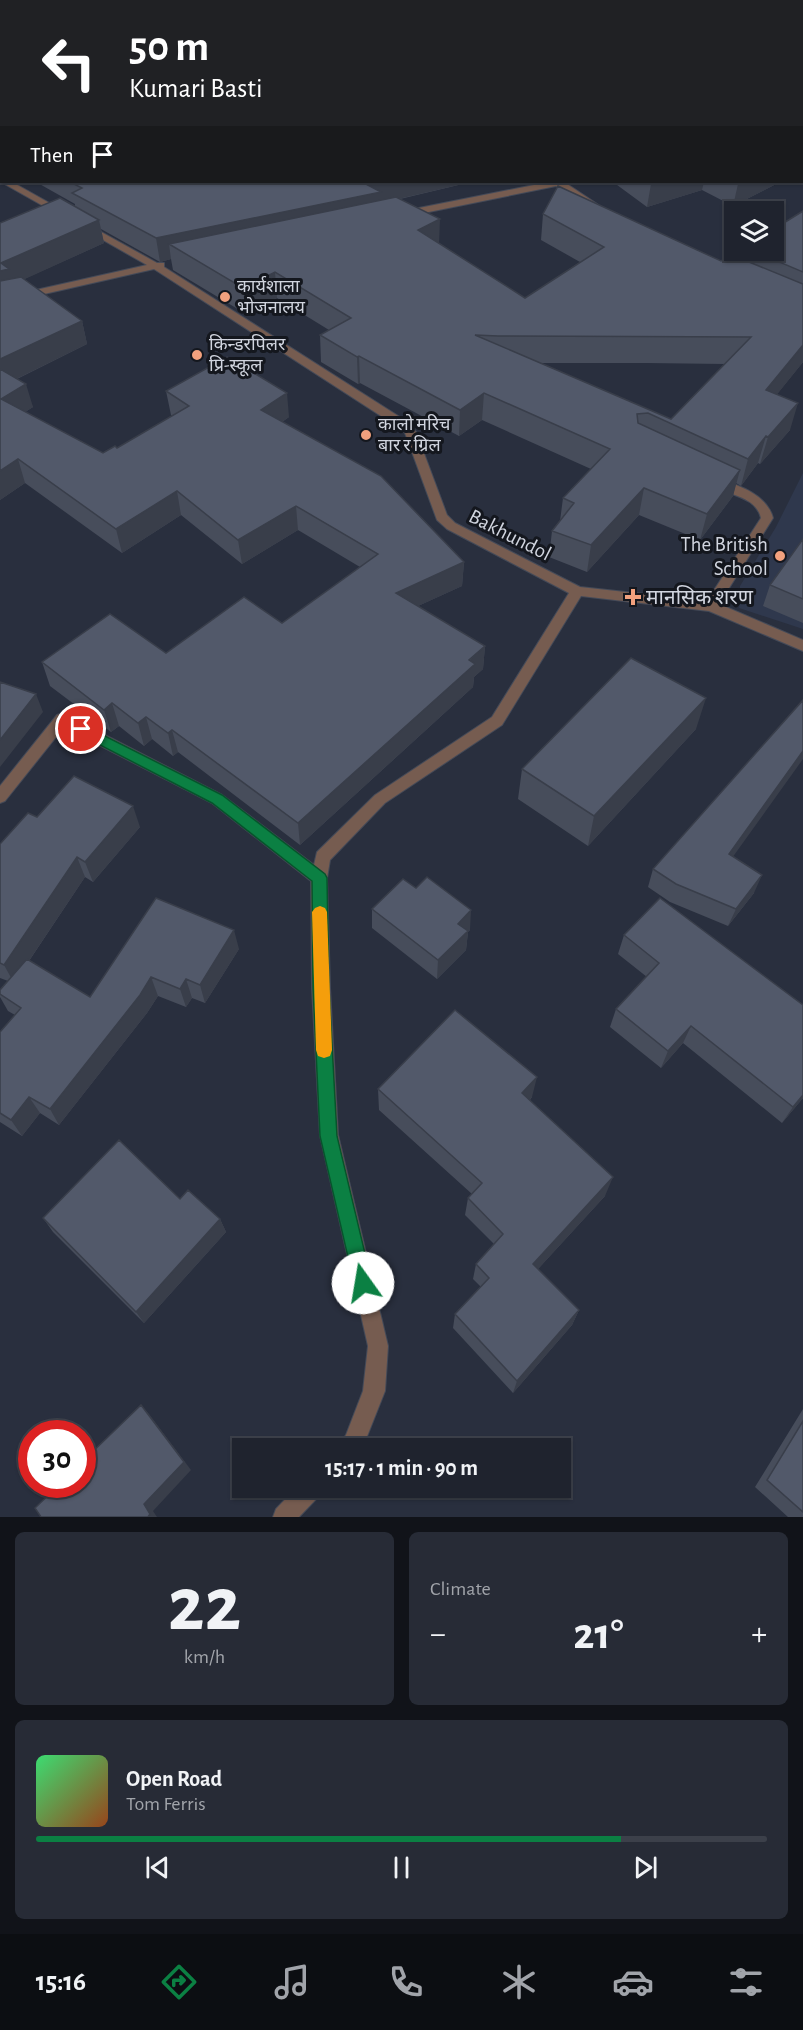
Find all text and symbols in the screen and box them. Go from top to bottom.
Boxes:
icon: left [30,24,108,102]
text: 50 m [129,26,209,68]
text: Kumari Basti [129,75,262,102]
icon: arrive [86,138,119,171]
text: Then [30,144,74,166]
map controls [724,201,784,261]
button: layers [724,201,784,261]
place label: कार्यशाला भोजनालय [237,275,306,317]
marker: कार्यशाला भोजनालय [218,290,232,304]
place label: किन्डरपिलर प्रि-स्कूल [209,334,286,377]
marker: किन्डरपिलर प्रि-स्कूल [190,348,204,362]
place label: कालो मरिच बार र ग्रिल [378,414,451,455]
marker: कालो मरिच बार र ग्रिल [359,428,373,442]
street label: Bakhundol [465,505,555,565]
place label: The British School [680,534,768,579]
marker: The British School [773,549,787,563]
place label: मानसिक शरण [646,585,754,608]
marker: मानसिक शरण [624,588,642,606]
pin [55,703,106,754]
icon: arrive [64,712,97,745]
position arrow [331,1251,395,1315]
speed limit sign: 30 [18,1420,96,1498]
text: 15:17 · 1 min · 90 m [325,1457,478,1479]
text: 22 [168,1567,241,1645]
text: Climate [430,1579,491,1599]
text: 21° [573,1612,624,1657]
text: − [430,1618,446,1651]
text: + [751,1618,767,1651]
text: km/h [184,1647,225,1667]
text: Open Road [126,1768,222,1790]
text: Tom Ferris [126,1794,206,1814]
icon: previous [141,1851,174,1884]
icon: pause [385,1851,418,1884]
icon: next [629,1851,662,1884]
icon: directions [158,1961,200,2003]
icon: music [271,1961,313,2003]
icon: phone [385,1961,427,2003]
icon: climate [498,1961,540,2003]
icon: car [612,1961,654,2003]
icon: filters [725,1961,767,2003]
text: 15:16 [36,1968,86,1995]

